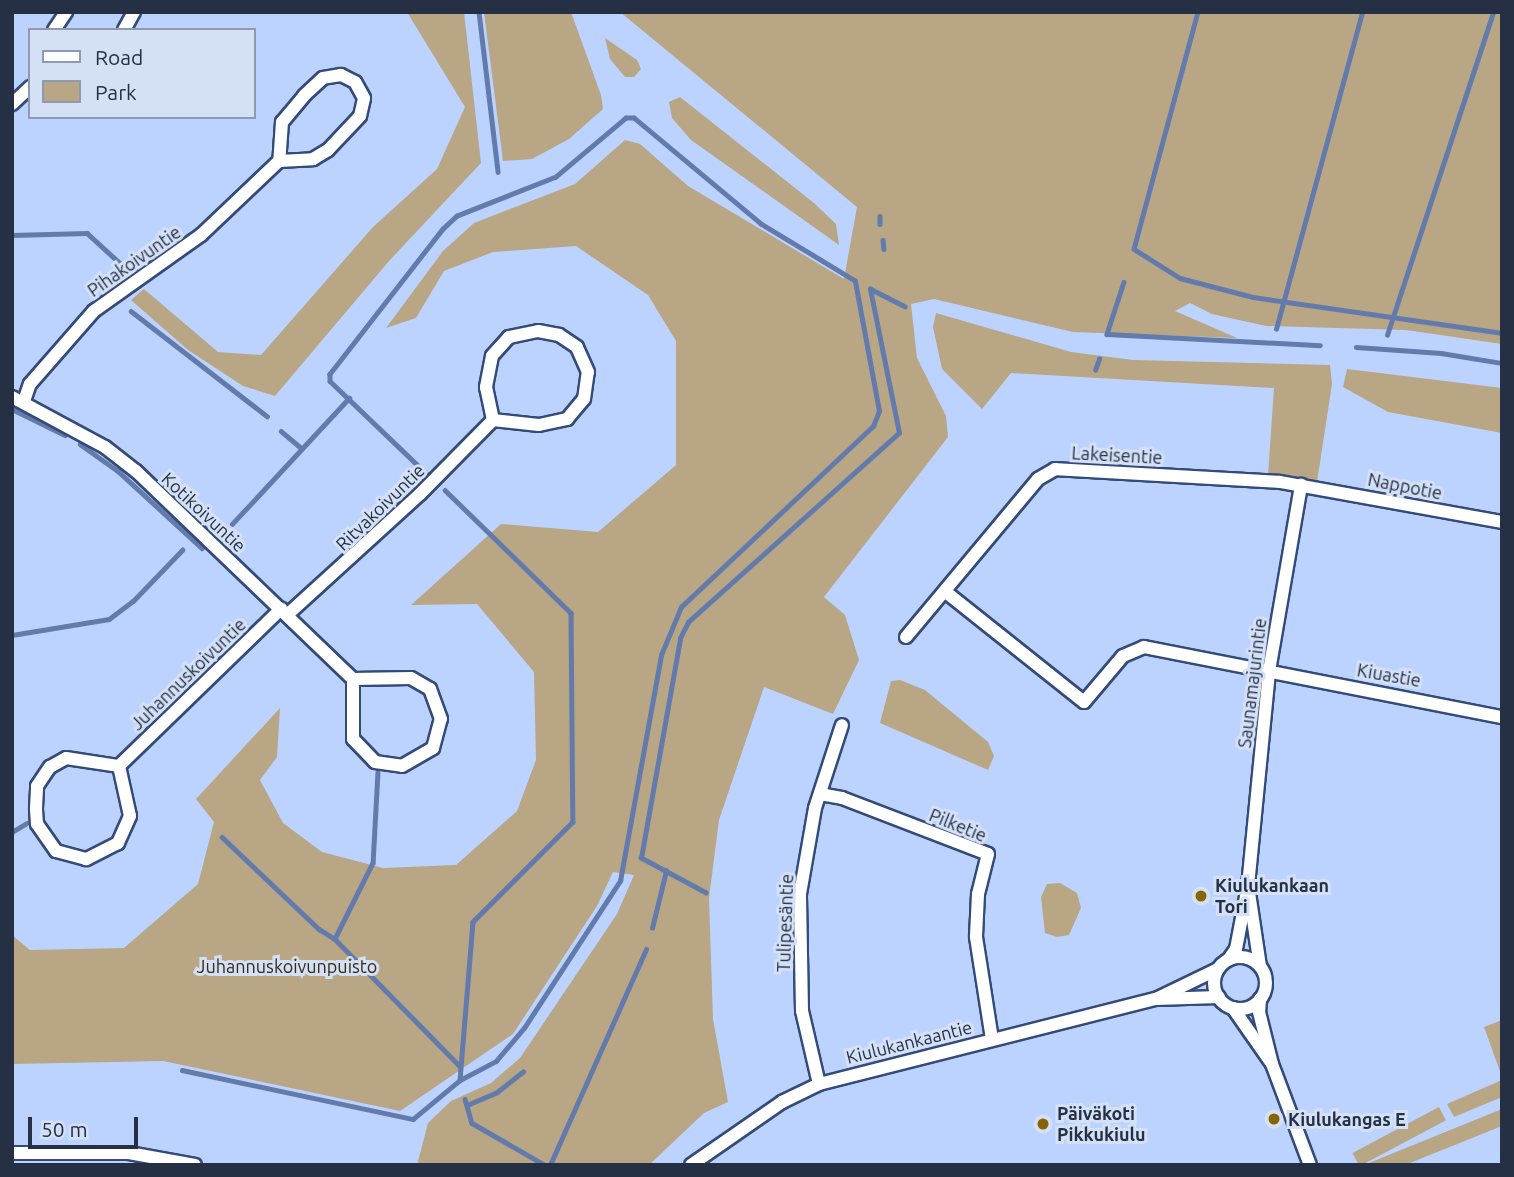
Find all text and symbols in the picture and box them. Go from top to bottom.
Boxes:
legend [28,28,256,119]
text: Road [95,45,143,69]
text: Park [95,80,137,104]
street label: Pihakoivuntie [83,221,185,301]
street label: Lakeisentie [1071,442,1163,468]
street label: Ritvakoivuntie [331,459,429,555]
street label: Kotikoivuntie [157,468,251,556]
street label: Nappotie [1366,468,1444,504]
street label: Juhannuskoivuntie [126,614,250,734]
street label: Saunamajurintie [1233,617,1271,749]
street label: Kiuastie [1355,659,1423,691]
street label: Pilketie [926,804,990,846]
street label: Tulipesäntie [772,874,798,972]
place label: Kiulukankaan Tori [1215,875,1329,917]
marker: Kiulukankaan Tori [1193,888,1209,904]
park label: Juhannuskoivunpuisto [197,955,377,977]
street label: Kiulukankaantie [844,1016,974,1068]
place label: Päiväkoti Pikkukiulu [1057,1103,1146,1146]
scale bar [32,1104,142,1148]
place label: Kiulukangas E [1288,1108,1406,1130]
marker: Kiulukangas E [1266,1111,1282,1127]
marker: Päiväkoti Pikkukiulu [1035,1116,1051,1132]
text: 50 m [41,1117,88,1141]

